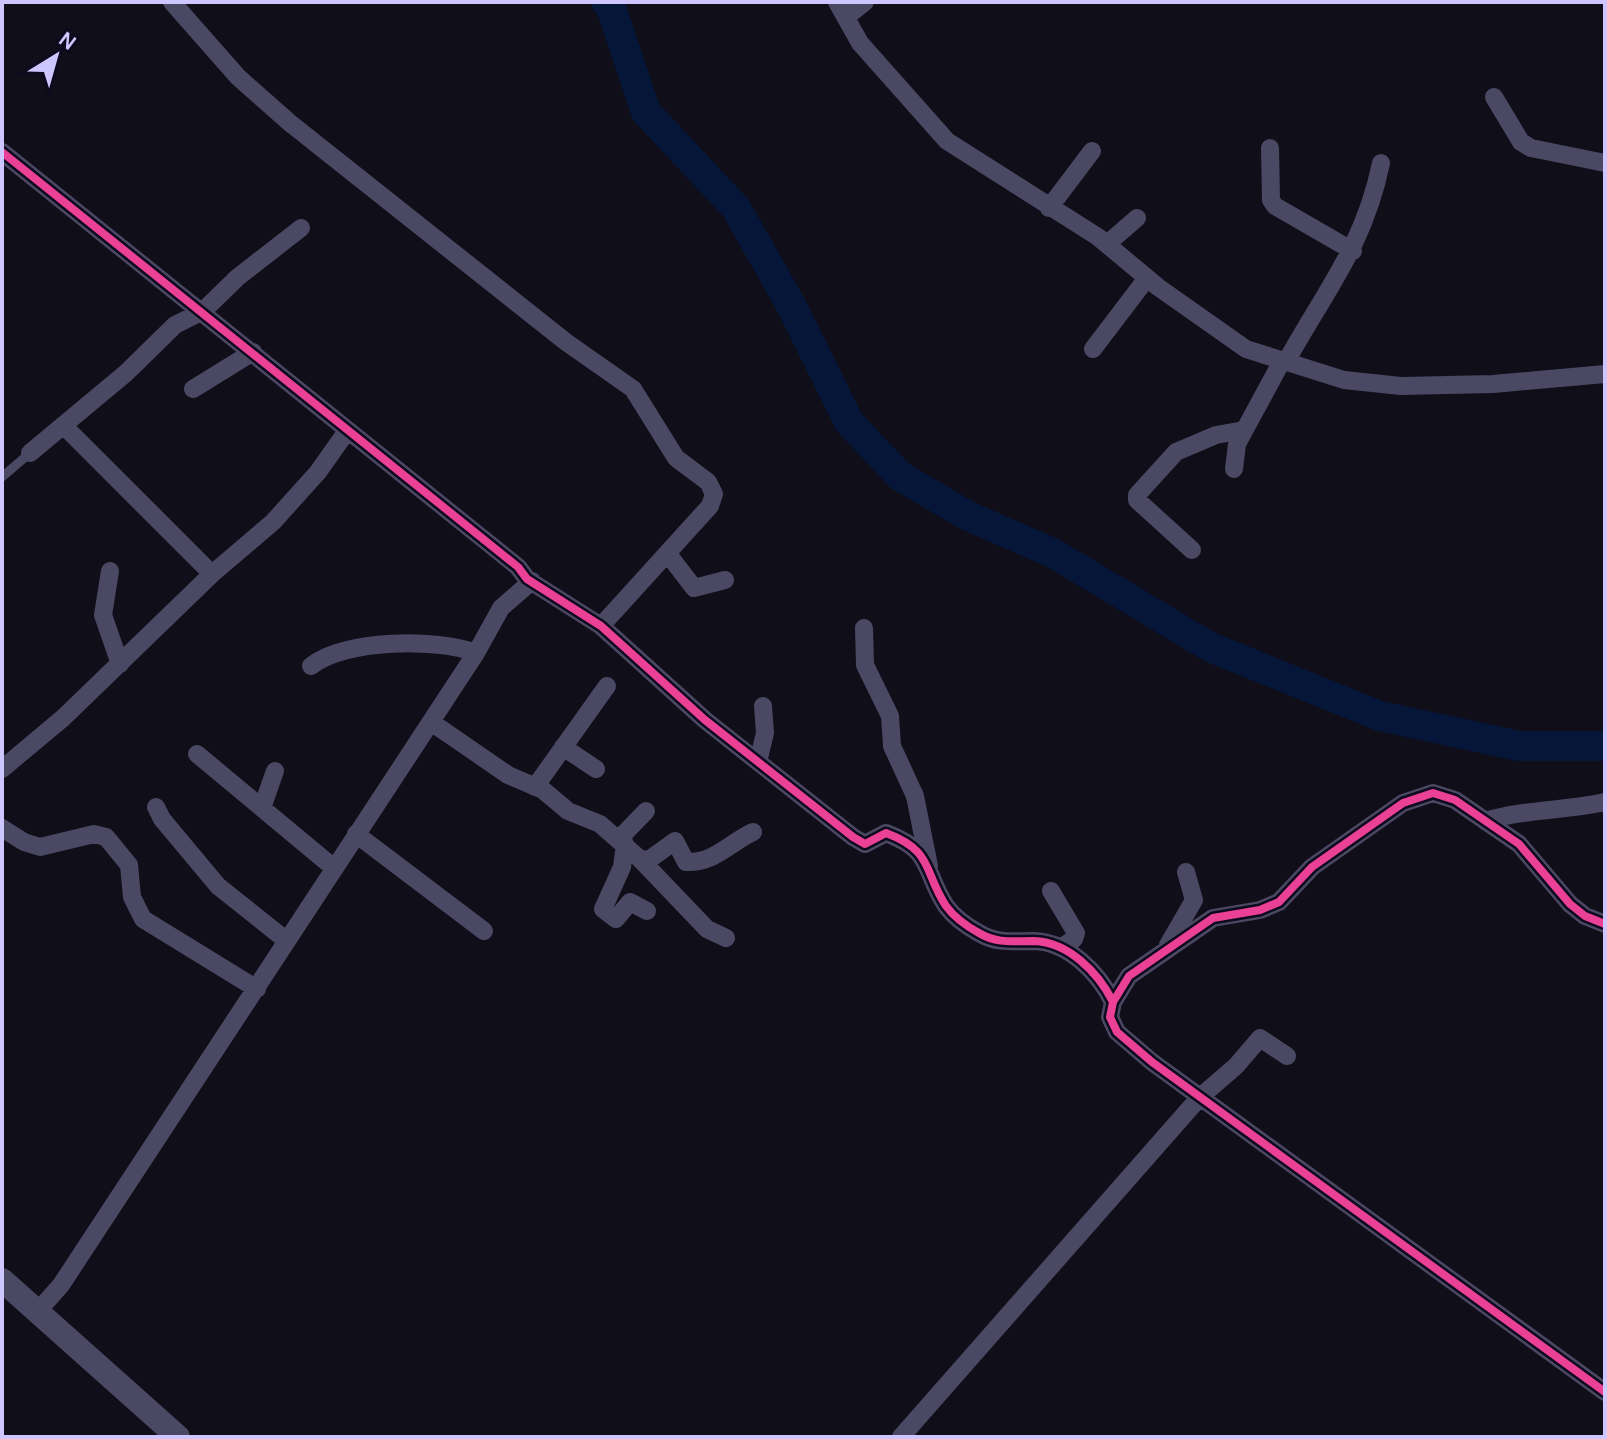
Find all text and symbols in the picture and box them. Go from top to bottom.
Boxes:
north arrow [16,16,96,96]
text: N [53,26,82,56]

